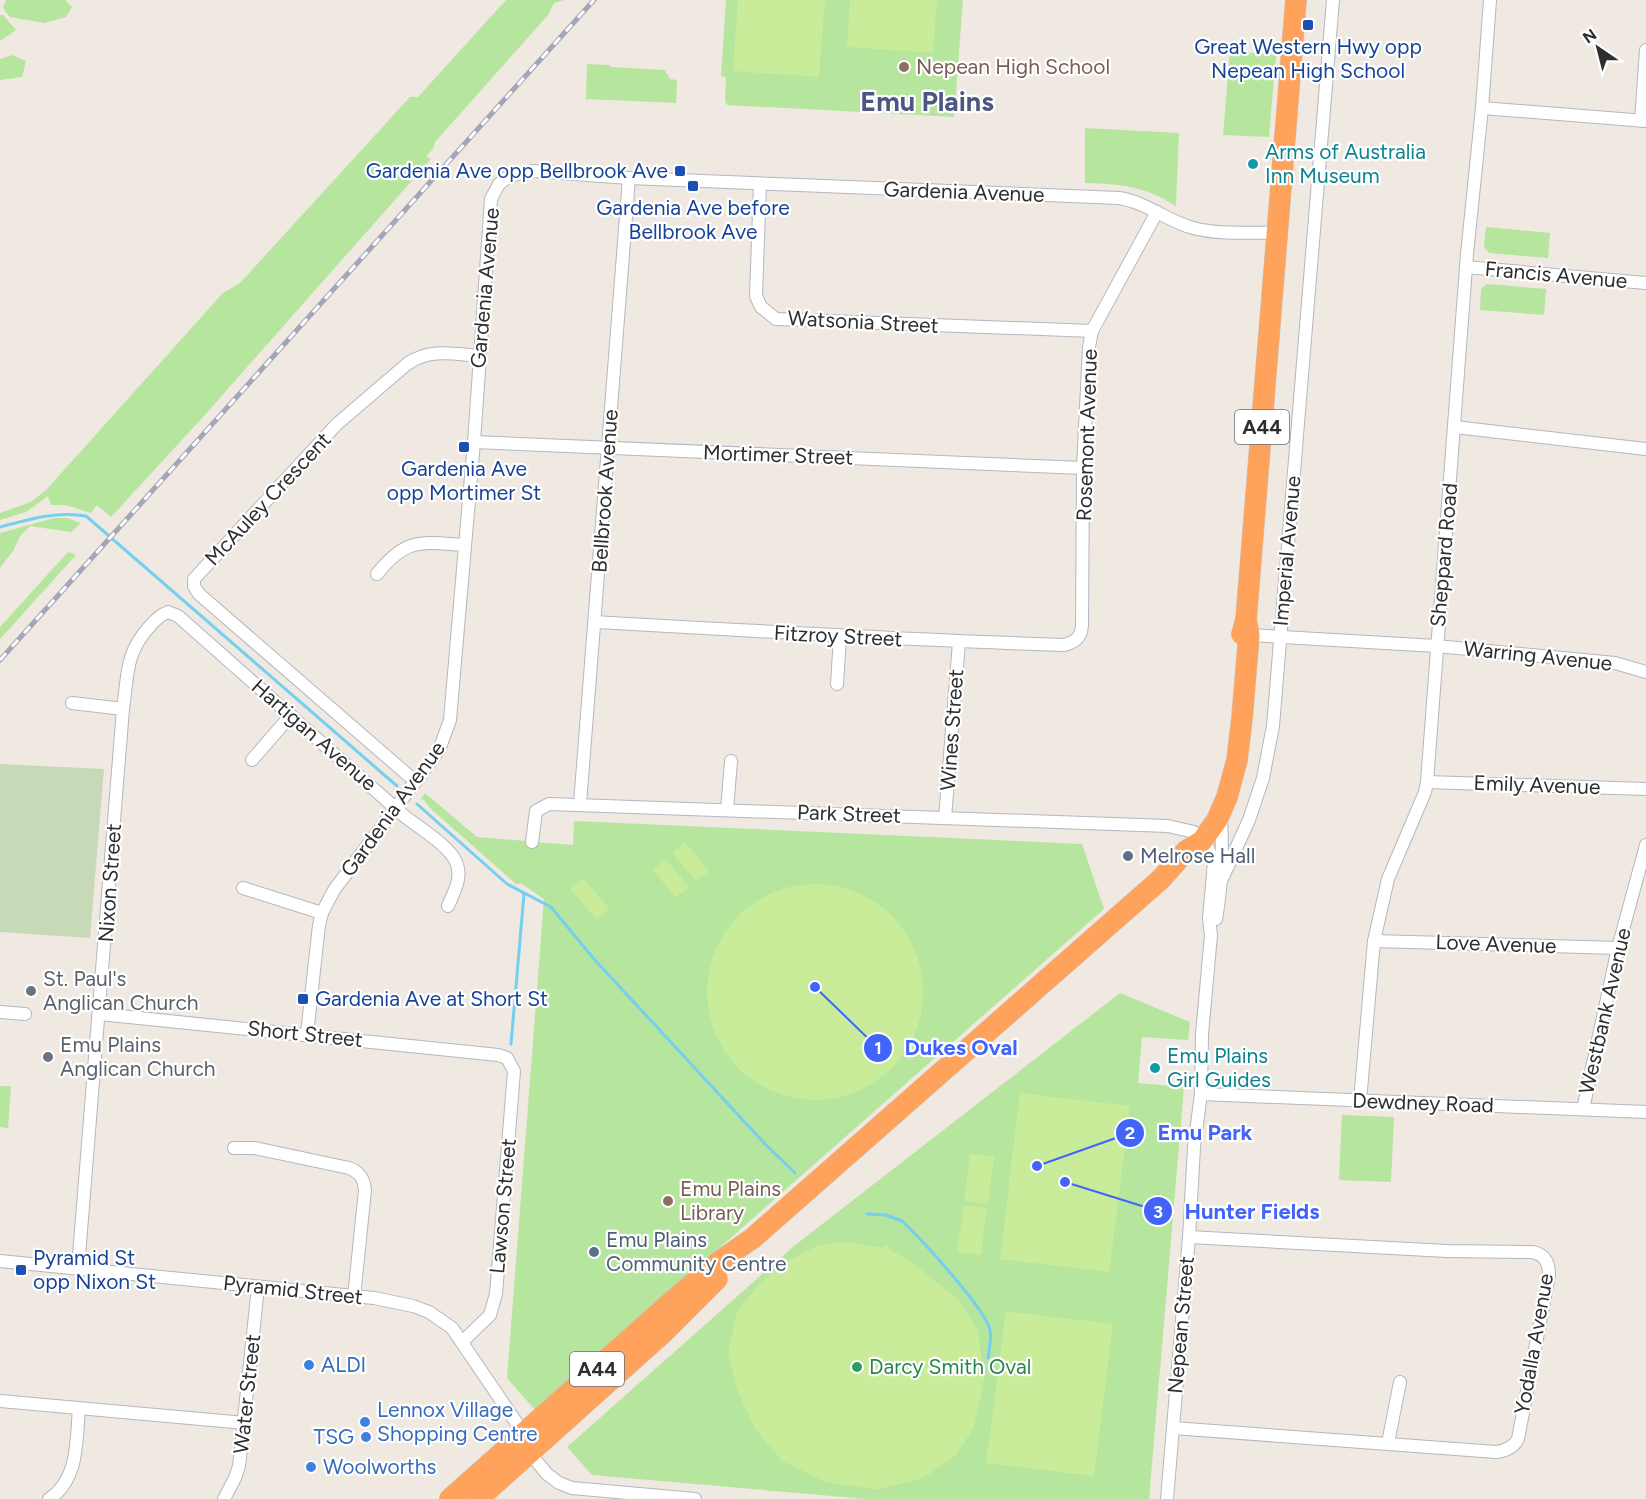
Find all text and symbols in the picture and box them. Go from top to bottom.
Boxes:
marker: Great Western Hwy opp Nepean High School [1301,18,1315,32]
north arrow [1568,18,1628,78]
text: N [1579,25,1600,47]
place label: Great Western Hwy opp Nepean High School [1194,34,1422,83]
place label: Nepean High School [916,54,1110,79]
marker: Nepean High School [897,60,911,74]
district label: Emu Plains [860,85,994,118]
place label: Arms of Australia Inn Museum [1265,139,1426,188]
marker: Arms of Australia Inn Museum [1246,157,1260,171]
place label: Gardenia Ave opp Bellbrook Ave [366,158,668,183]
marker: Gardenia Ave opp Bellbrook Ave [673,164,687,178]
street label: Gardenia Avenue [883,176,1045,207]
marker: Gardenia Ave before Bellbrook Ave [686,179,700,193]
place label: Gardenia Ave before Bellbrook Ave [596,195,790,244]
street label: Gardenia Avenue [465,207,504,369]
street label: Francis Avenue [1484,256,1628,293]
street label: Watsonia Street [787,305,939,338]
street label: Rosemont Avenue [1071,348,1102,522]
street label: Bellbrook Avenue [586,408,623,573]
road number: A44 [1235,410,1289,444]
street label: McAuley Crescent [199,427,336,570]
street label: Mortimer Street [702,439,854,470]
marker: Gardenia Ave opp Mortimer St [457,440,471,454]
place label: Gardenia Ave opp Mortimer St [387,456,541,505]
street label: Imperial Avenue [1267,475,1306,627]
street label: Sheppard Road [1425,482,1462,628]
street label: Fitzroy Street [773,620,903,651]
street label: Warring Avenue [1462,635,1614,676]
street label: Wines Street [935,668,968,792]
street label: Hartigan Avenue [247,674,382,796]
street label: Gardenia Avenue [335,736,450,881]
street label: Emily Avenue [1473,770,1601,799]
street label: Park Street [797,799,901,828]
street label: Nixon Street [93,823,126,943]
place label: Melrose Hall [1140,843,1255,868]
marker: Melrose Hall [1121,849,1135,863]
street label: Westbank Avenue [1573,925,1636,1096]
street label: Love Avenue [1435,929,1557,958]
place label: St. Paul's Anglican Church [43,966,198,1015]
marker: St. Paul's Anglican Church [24,984,38,998]
place label: Gardenia Ave at Short St [315,986,548,1011]
marker: Gardenia Ave at Short St [296,992,310,1006]
street label: Short Street [246,1015,364,1052]
callout: Dukes Oval [863,1028,1030,1068]
place label: Emu Plains Anglican Church [60,1032,215,1081]
text: Dukes Oval [904,1034,1018,1061]
text: 1 [874,1037,882,1059]
place label: Emu Plains Girl Guides [1167,1043,1271,1092]
marker: Emu Plains Anglican Church [41,1050,55,1064]
marker: Emu Plains Girl Guides [1148,1061,1162,1075]
street label: Dewdney Road [1352,1088,1494,1117]
callout: Emu Park [1115,1113,1264,1153]
text: Emu Park [1158,1119,1253,1146]
text: 2 [1125,1122,1135,1144]
street label: Lawson Street [484,1137,521,1275]
place label: Emu Plains Library [680,1176,781,1225]
callout: Hunter Fields [1143,1191,1331,1231]
marker: Emu Plains Library [661,1194,675,1208]
text: Hunter Fields [1185,1198,1319,1225]
text: 3 [1153,1201,1163,1223]
place label: Emu Plains Community Centre [606,1227,786,1276]
place label: Pyramid St opp Nixon St [33,1245,156,1294]
marker: Emu Plains Community Centre [587,1245,601,1259]
street label: Nepean Street [1162,1255,1199,1395]
marker: Pyramid St opp Nixon St [14,1263,28,1277]
street label: Pyramid Street [222,1270,364,1309]
street label: Yodalla Avenue [1509,1271,1558,1416]
street label: Water Street [228,1333,265,1455]
place label: ALDI [321,1352,366,1377]
road number: A44 [570,1352,624,1386]
place label: Darcy Smith Oval [869,1354,1031,1379]
marker: ALDI [302,1358,316,1372]
marker: Darcy Smith Oval [850,1360,864,1374]
place label: Lennox Village Shopping Centre [377,1397,538,1446]
marker: Lennox Village Shopping Centre [358,1415,372,1429]
place label: TSG [314,1424,354,1449]
marker: TSG [359,1430,373,1444]
place label: Woolworths [323,1454,436,1479]
marker: Woolworths [304,1460,318,1474]

